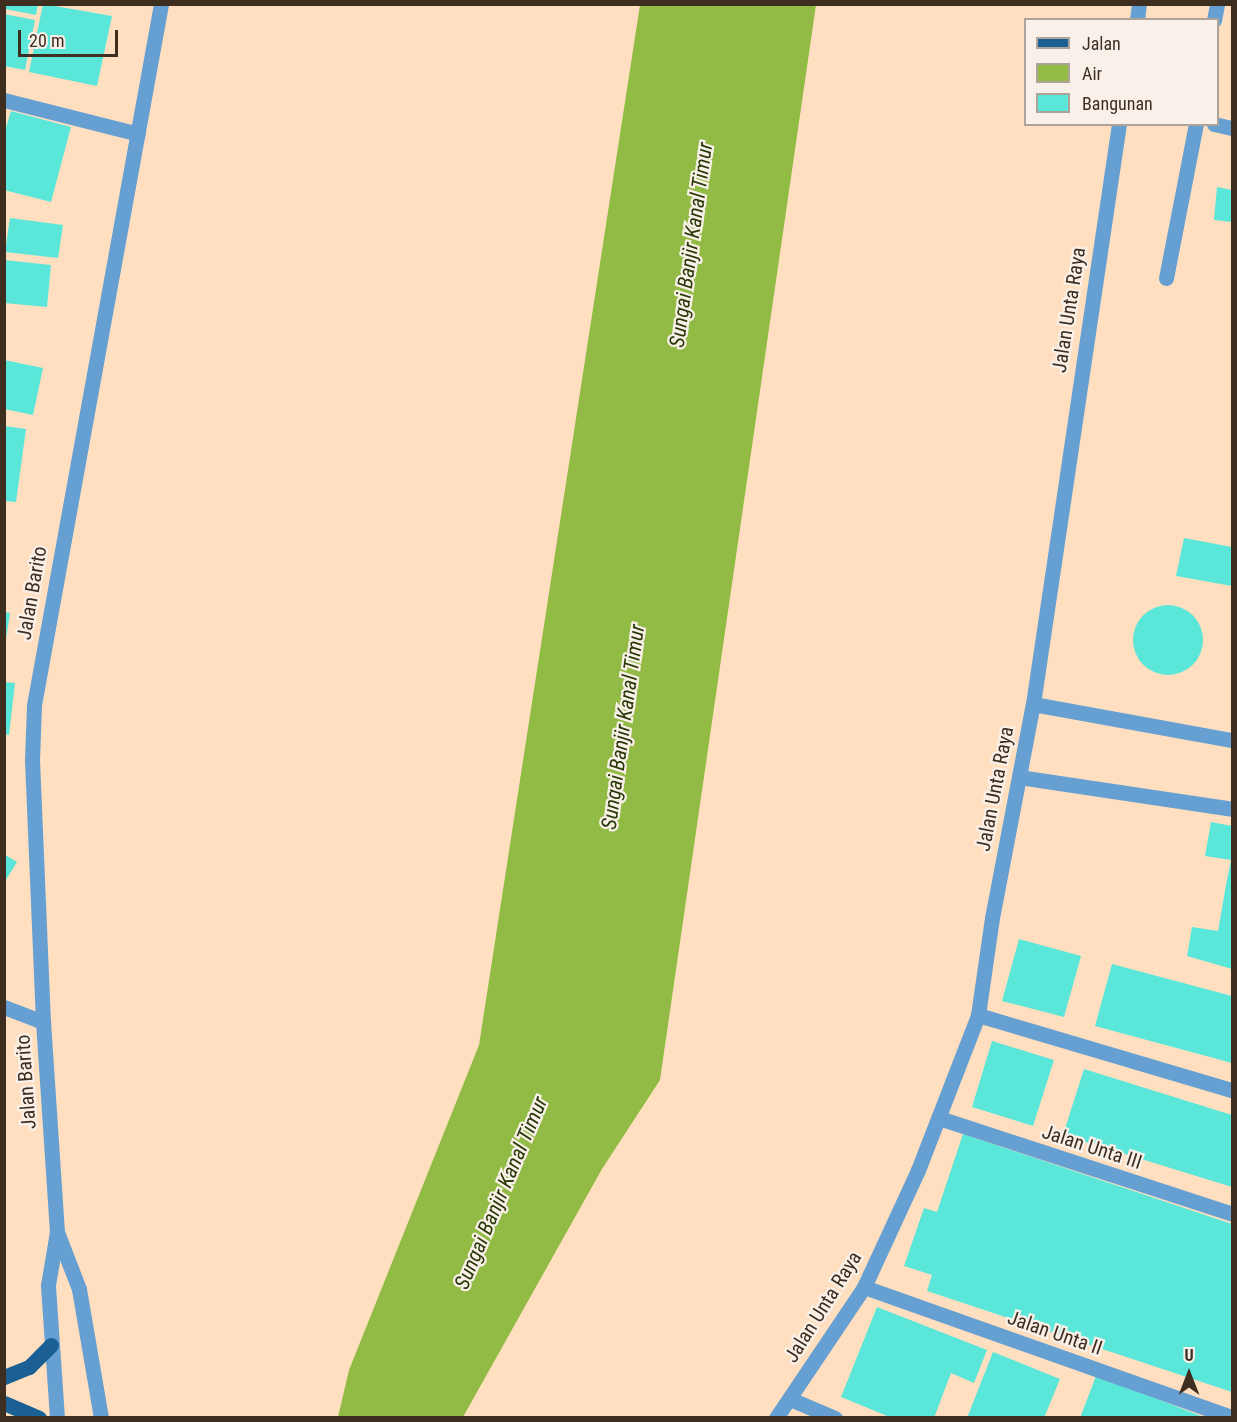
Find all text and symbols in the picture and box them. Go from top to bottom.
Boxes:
scale bar [21,18,122,56]
legend [1024,18,1219,126]
text: 20 m [29,30,64,51]
text: Jalan [1082,33,1121,54]
text: Air [1082,63,1102,84]
text: Bangunan [1082,93,1153,114]
water label: Sungai Banjir Kanal Timur [664,141,718,349]
street label: Jalan Unta Raya [1047,246,1091,374]
street label: Jalan Barito [12,544,52,642]
water label: Sungai Banjir Kanal Timur [596,623,650,831]
street label: Jalan Unta Raya [971,725,1019,853]
street label: Jalan Barito [11,1034,41,1130]
water label: Sungai Banjir Kanal Timur [449,1093,553,1293]
street label: Jalan Unta III [1039,1120,1145,1174]
street label: Jalan Unta Raya [779,1247,867,1367]
street label: Jalan Unta II [1004,1306,1106,1360]
north arrow [1159,1344,1219,1404]
text: U [1184,1346,1194,1365]

